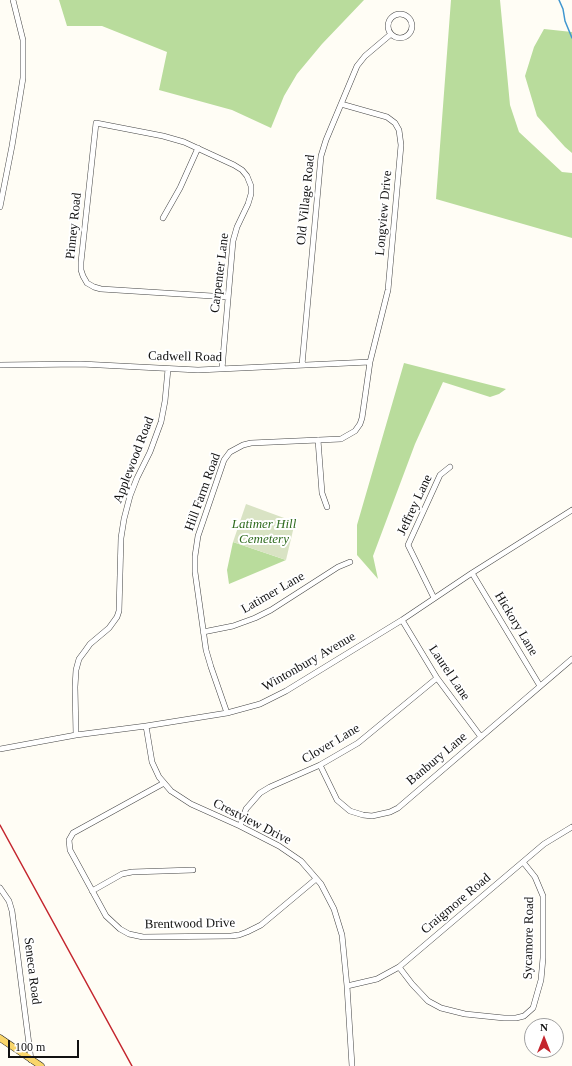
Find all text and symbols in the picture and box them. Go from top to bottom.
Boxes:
street label: Old Village Road [293,154,319,246]
street label: Longview Drive [373,170,395,256]
street label: Pinney Road [63,192,85,260]
street label: Carpenter Lane [207,232,233,314]
street label: Cadwell Road [148,349,222,365]
street label: Applewood Road [110,415,158,505]
street label: Hill Farm Road [182,451,224,533]
street label: Jeffrey Lane [394,472,436,538]
park label: Latimer Hill Cemetery [232,517,296,548]
street label: Latimer Lane [239,569,307,617]
street label: Hickory Lane [491,589,541,659]
street label: Wintonbury Avenue [260,629,358,695]
street label: Laurel Lane [425,642,473,704]
street label: Clover Lane [299,721,363,767]
street label: Banbury Lane [404,729,470,789]
street label: Crestview Drive [210,796,294,848]
street label: Craigmore Road [418,870,494,938]
street label: Sycamore Road [520,897,538,979]
street label: Brentwood Drive [145,915,235,933]
street label: Seneca Road [20,937,44,1005]
north arrow [524,1018,564,1058]
text: N [540,1021,548,1033]
scale bar [10,1032,81,1058]
text: 100 m [15,1040,45,1054]

